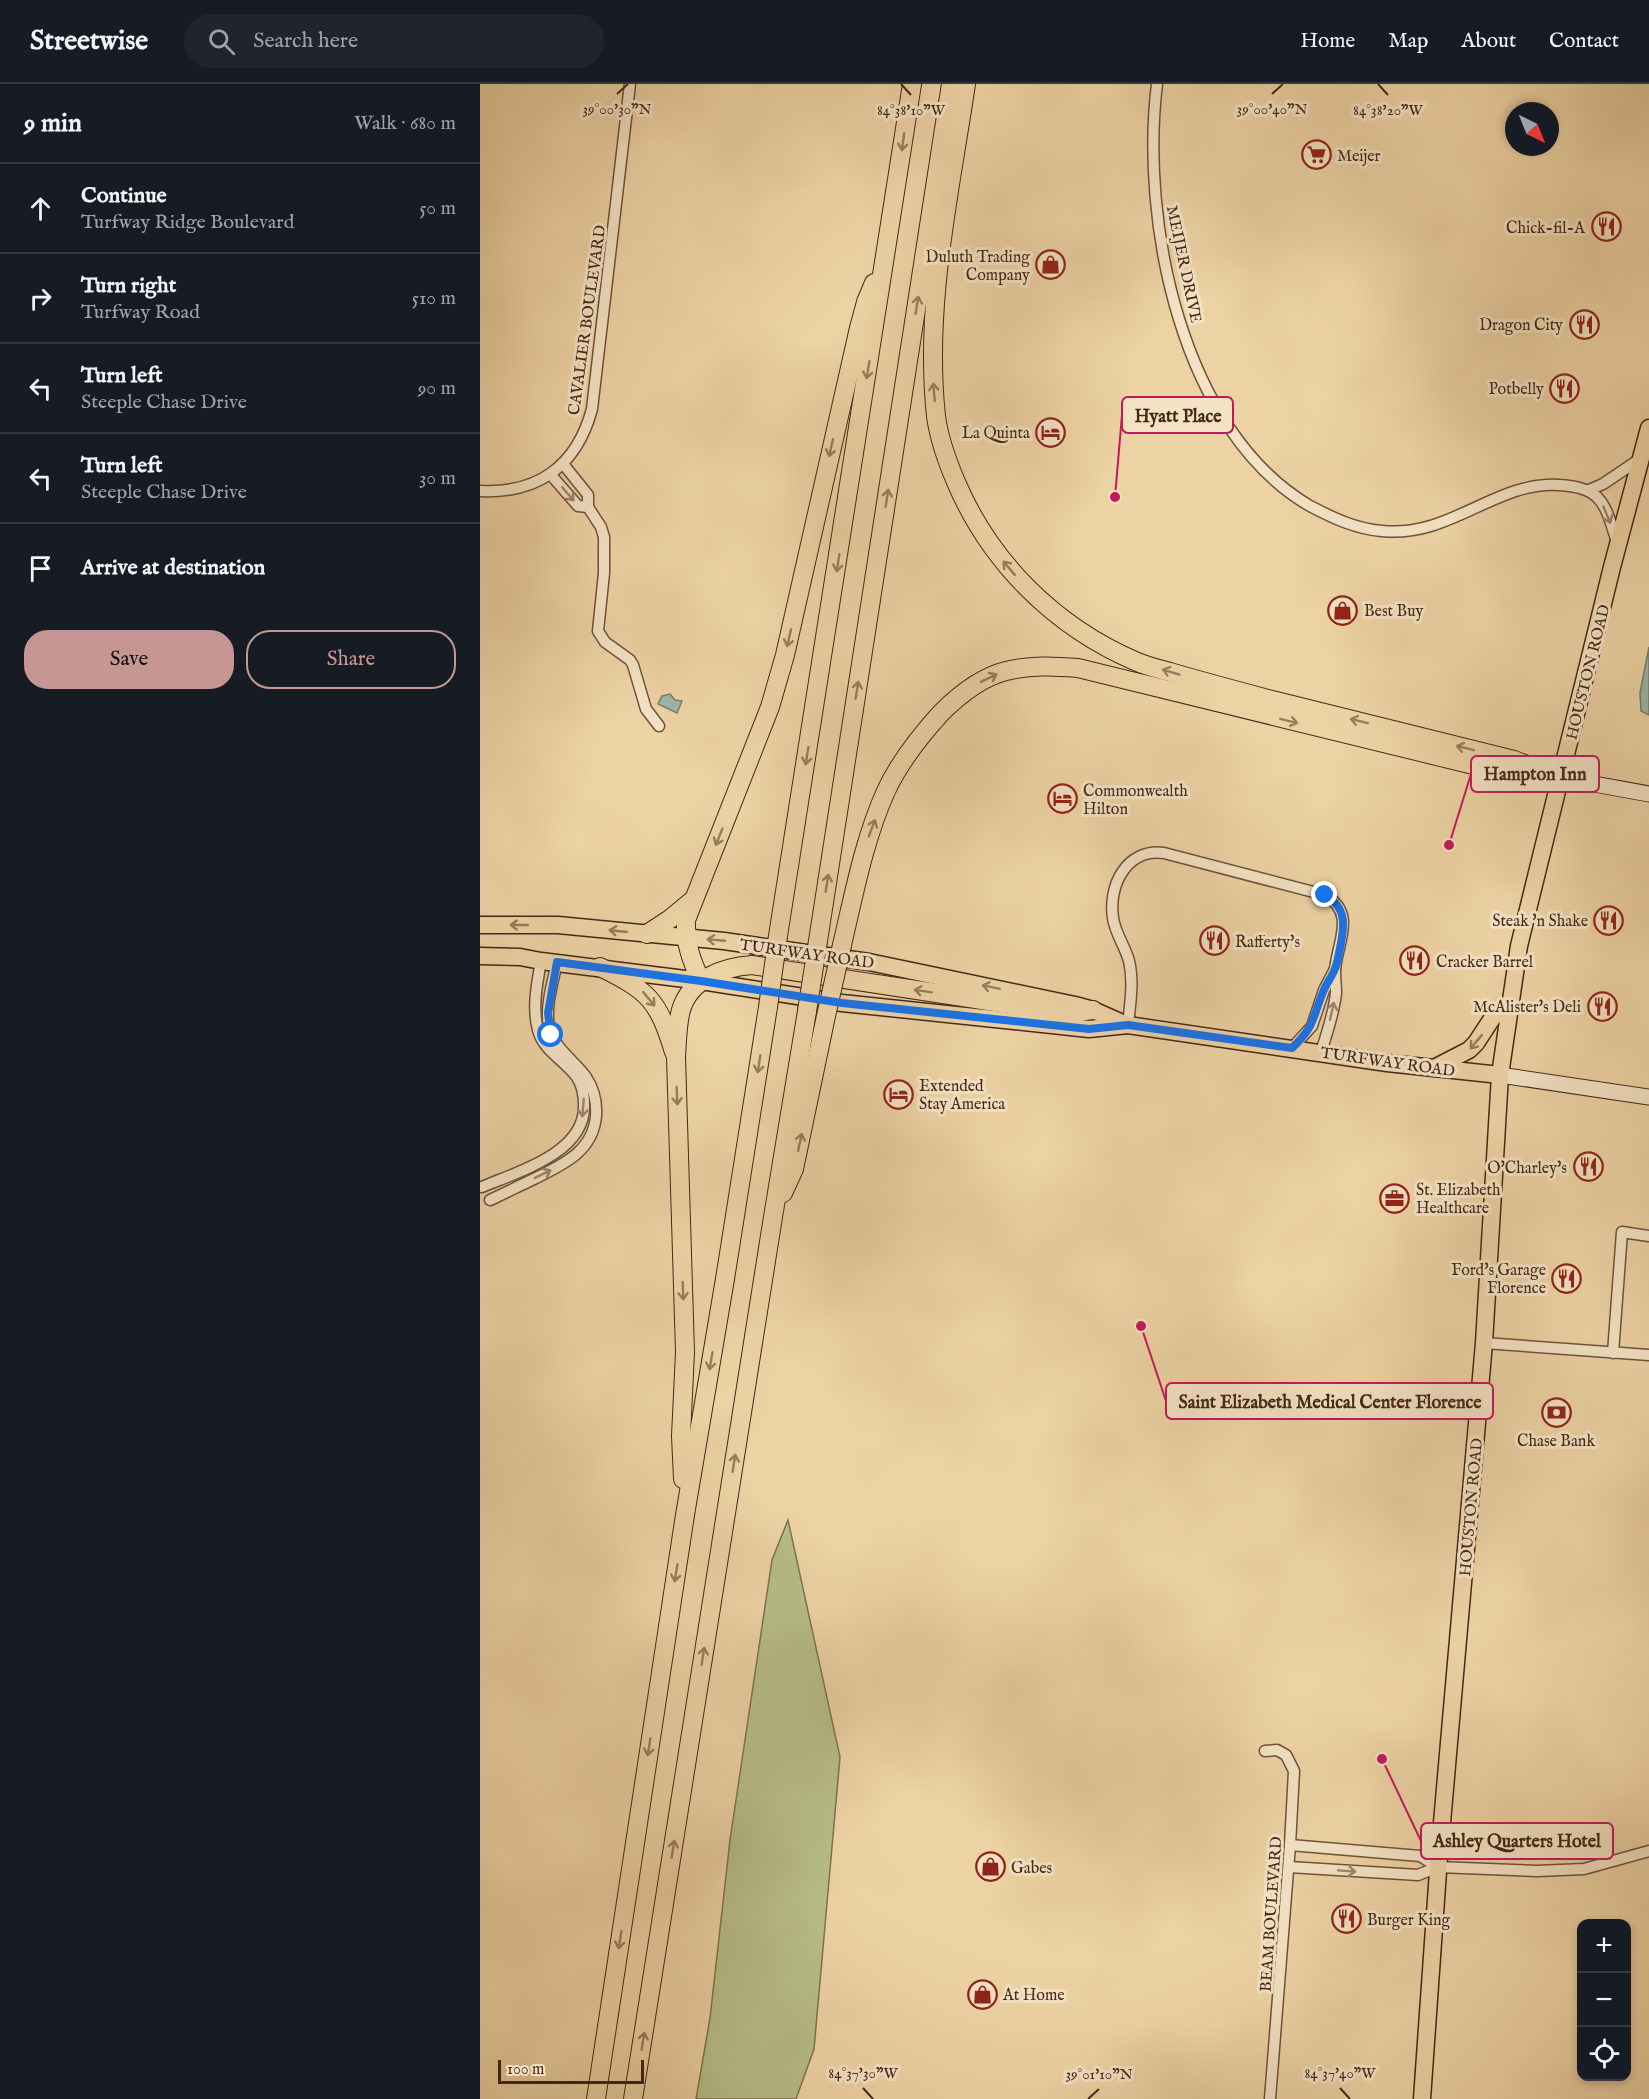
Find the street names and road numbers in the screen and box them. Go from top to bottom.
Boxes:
street label: MEIJER DRIVE [1161,204,1205,325]
street label: CAVALIER BOULEVARD [565,224,611,417]
street label: HOUSTON ROAD [1562,603,1615,742]
street label: TURFWAY ROAD [738,936,875,974]
street label: TURFWAY ROAD [1319,1044,1456,1082]
street label: HOUSTON ROAD [1456,1437,1488,1577]
street label: BEAM BOULEVARD [1257,1835,1287,1993]

